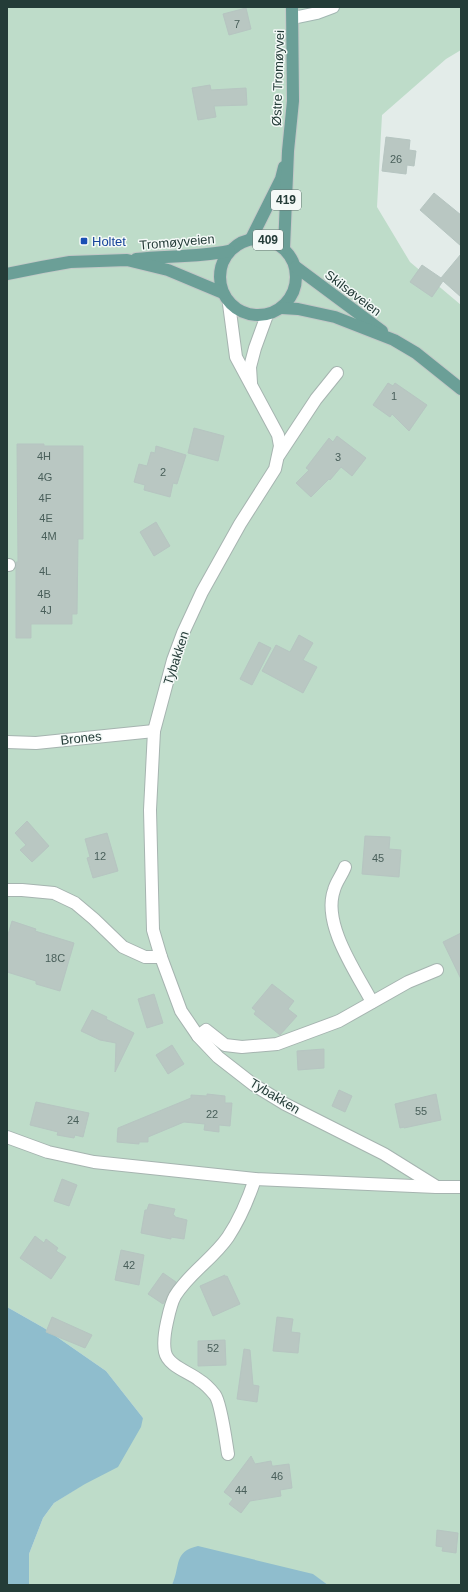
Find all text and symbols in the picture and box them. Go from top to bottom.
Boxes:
house number: 7 [234,18,240,30]
street label: Østre Tromøyvei [269,30,287,126]
house number: 26 [390,153,402,165]
road number: 419 [271,190,301,210]
road number: 409 [253,230,283,250]
street label: Tromøyveien [139,231,215,253]
place label: Holtet [92,234,126,249]
marker: Holtet [79,236,89,246]
street label: Skilsøveien [322,267,384,319]
house number: 1 [391,390,397,402]
house number: 4H [37,450,51,462]
house number: 3 [335,451,341,463]
house number: 2 [160,466,166,478]
house number: 4G [38,471,52,483]
house number: 4F [39,492,52,504]
house number: 4E [39,512,53,524]
house number: 4M [41,530,57,542]
house number: 4L [39,565,51,577]
house number: 4B [37,588,51,600]
house number: 4J [40,604,52,616]
street label: Tybakken [160,629,192,687]
street label: Brones [60,728,103,748]
house number: 12 [94,850,106,862]
house number: 45 [372,852,384,864]
house number: 18C [45,952,65,964]
street label: Tybakken [247,1075,303,1117]
house number: 55 [415,1105,427,1117]
house number: 22 [206,1108,218,1120]
house number: 24 [67,1114,79,1126]
house number: 42 [123,1259,135,1271]
house number: 52 [207,1342,219,1354]
house number: 46 [271,1470,283,1482]
house number: 44 [235,1484,247,1496]

